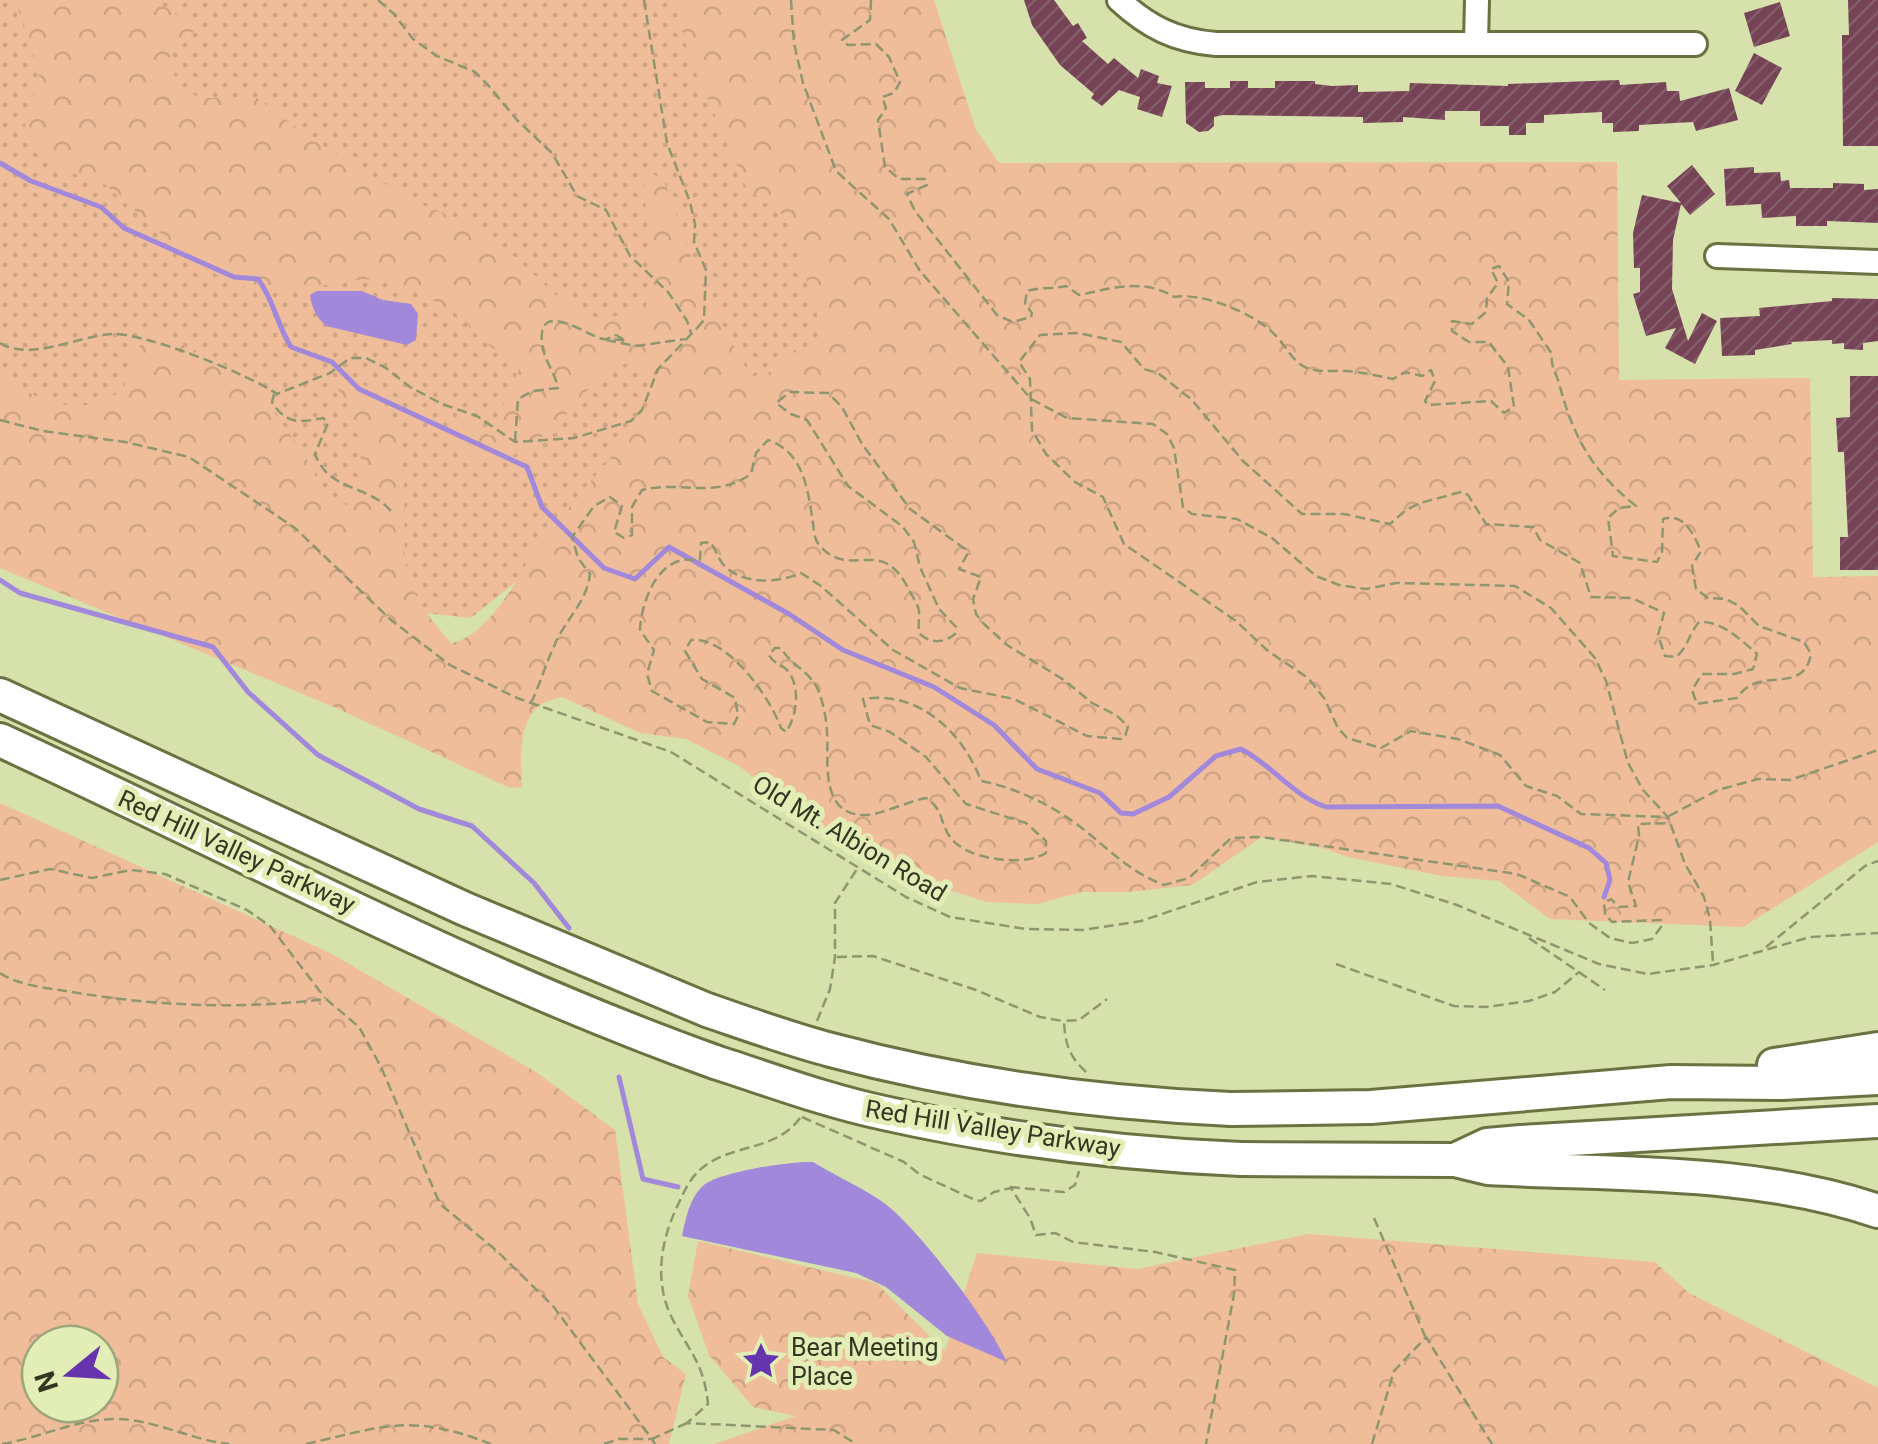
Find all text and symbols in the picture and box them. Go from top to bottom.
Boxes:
street label: Old Mt. Albion Road [748,769,952,908]
street label: Red Hill Valley Parkway [114,784,360,919]
street label: Red Hill Valley Parkway [863,1094,1123,1163]
north arrow [20,1324,120,1424]
place label: Bear Meeting Place [791,1333,939,1391]
place icon: Bear Meeting Place [740,1340,782,1382]
text: N [28,1367,65,1396]

